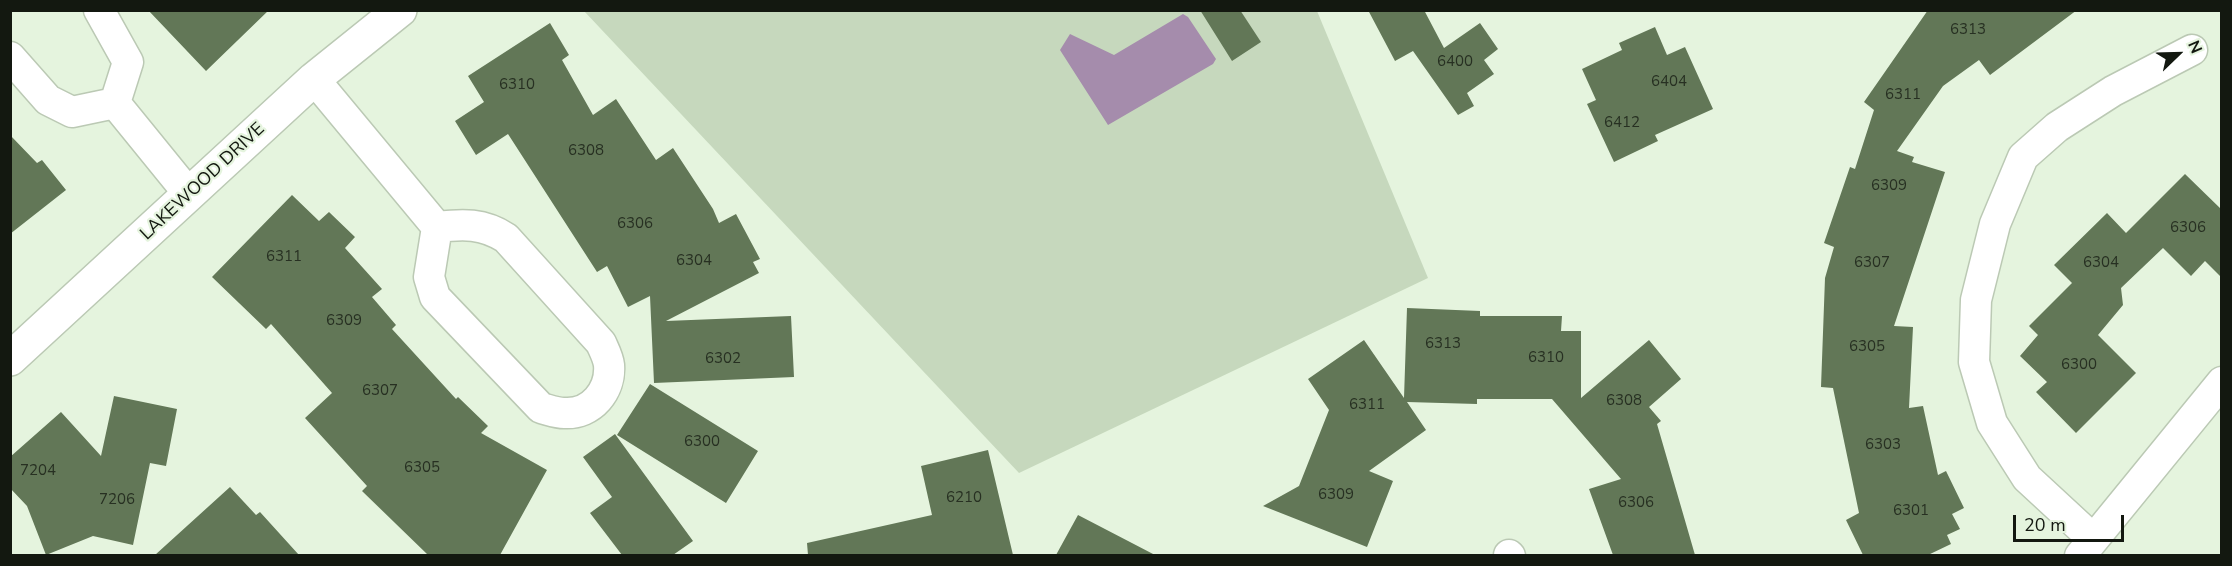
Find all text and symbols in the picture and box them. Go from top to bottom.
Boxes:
house number: 6313 [1950,21,1986,39]
north arrow [2148,24,2208,84]
text: N [2182,37,2207,57]
house number: 6400 [1437,53,1473,71]
house number: 6404 [1651,73,1687,91]
house number: 6310 [499,76,535,94]
house number: 6311 [1885,86,1921,104]
house number: 6412 [1604,114,1640,132]
street label: LAKEWOOD DRIVE [136,119,270,245]
house number: 6308 [568,142,604,160]
house number: 6309 [1871,177,1907,195]
house number: 6306 [617,215,653,233]
house number: 6306 [2170,219,2206,237]
house number: 6311 [266,248,302,266]
house number: 6304 [676,252,712,270]
house number: 6307 [1854,254,1890,272]
house number: 6304 [2083,254,2119,272]
house number: 6309 [326,312,362,330]
house number: 6313 [1425,335,1461,353]
house number: 6305 [1849,338,1885,356]
house number: 6310 [1528,349,1564,367]
house number: 6302 [705,350,741,368]
house number: 6300 [2061,356,2097,374]
house number: 6307 [362,382,398,400]
house number: 6308 [1606,392,1642,410]
house number: 6311 [1349,396,1385,414]
house number: 6300 [684,433,720,451]
house number: 6303 [1865,436,1901,454]
house number: 6305 [404,459,440,477]
house number: 7204 [20,462,56,480]
house number: 6309 [1318,486,1354,504]
house number: 6210 [946,489,982,507]
house number: 7206 [99,491,135,509]
house number: 6306 [1618,494,1654,512]
house number: 6301 [1893,502,1929,520]
scale bar [2016,503,2127,541]
text: 20 m [2024,513,2066,537]

